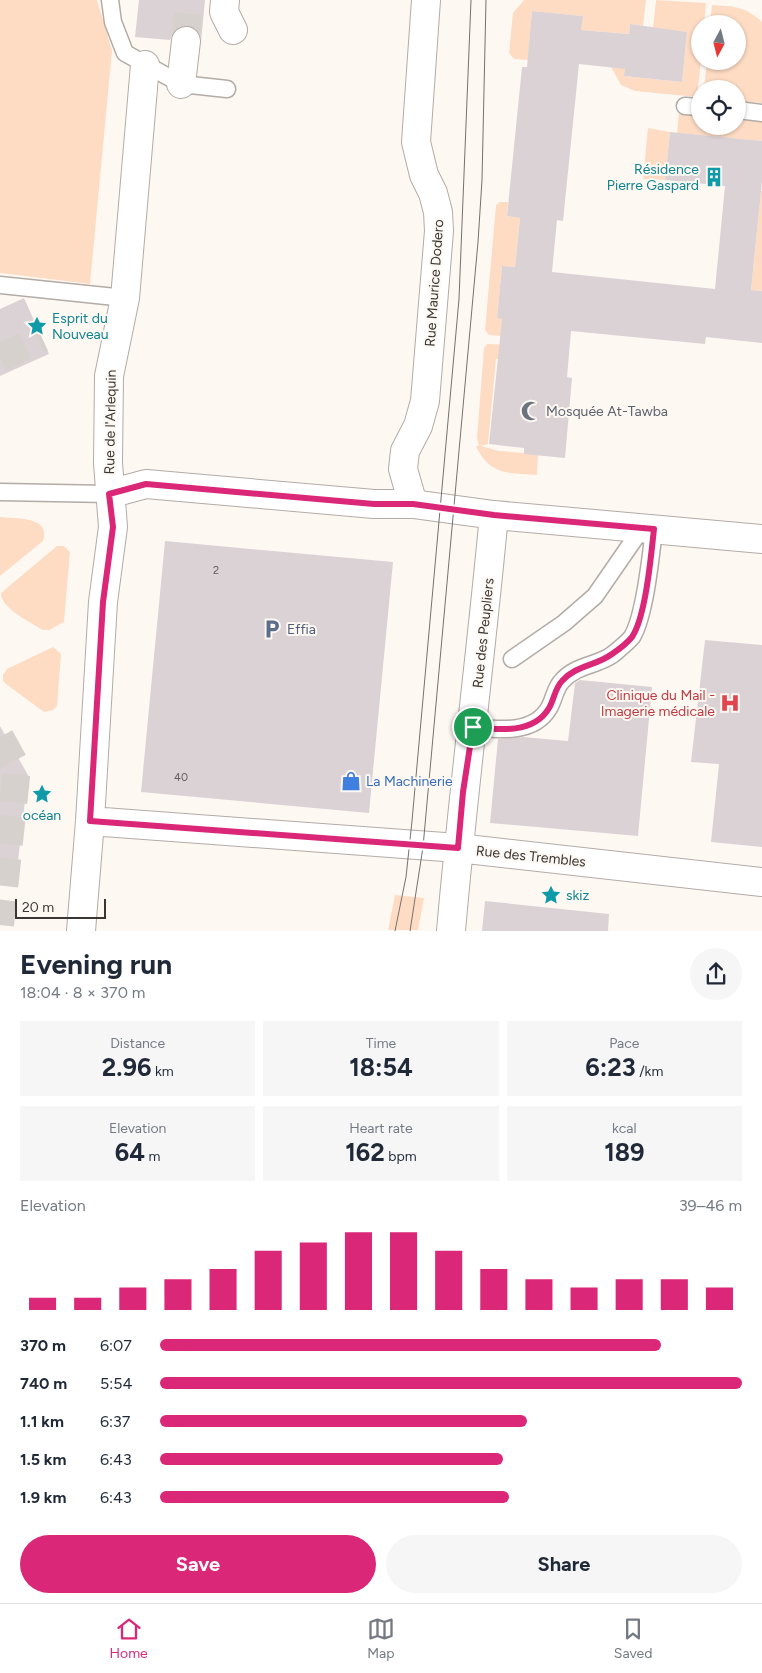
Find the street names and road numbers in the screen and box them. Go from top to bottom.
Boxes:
street label: Rue Maurice Dodero [422,219,447,347]
street label: Rue de l'Arlequin [101,369,120,475]
street label: Rue des Peupliers [469,577,498,689]
street label: Rue des Trembles [475,842,587,871]

